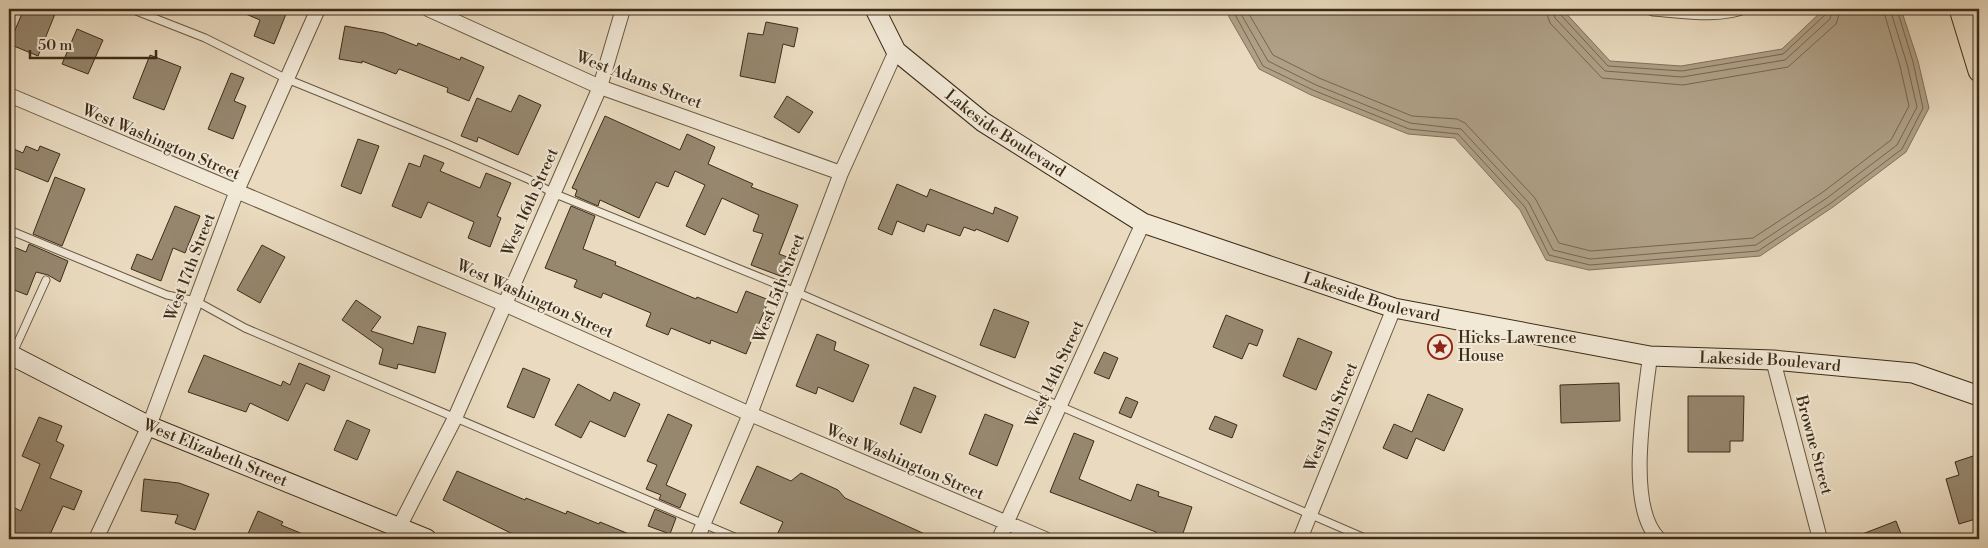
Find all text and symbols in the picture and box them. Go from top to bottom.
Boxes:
scale bar [30,28,156,60]
text: 50 m [38,36,72,55]
street label: West Adams Street [572,46,705,113]
street label: Lakeside Boulevard [941,85,1069,182]
street label: West Washington Street [78,99,243,184]
street label: West 16th Street [497,145,563,260]
street label: West 17th Street [160,210,220,325]
street label: West 15th Street [749,230,809,346]
street label: West Washington Street [453,255,617,343]
street label: Lakeside Boulevard [1300,268,1442,326]
street label: West 14th Street [1021,317,1089,432]
place label: Hicks-Lawrence House [1458,328,1577,366]
place icon: Hicks-Lawrence House [1427,334,1453,360]
street label: Lakeside Boulevard [1699,348,1842,376]
street label: West 13th Street [1300,359,1362,475]
street label: Browne Street [1791,392,1837,497]
street label: West Elizabeth Street [139,414,291,491]
street label: West Washington Street [822,419,987,504]

